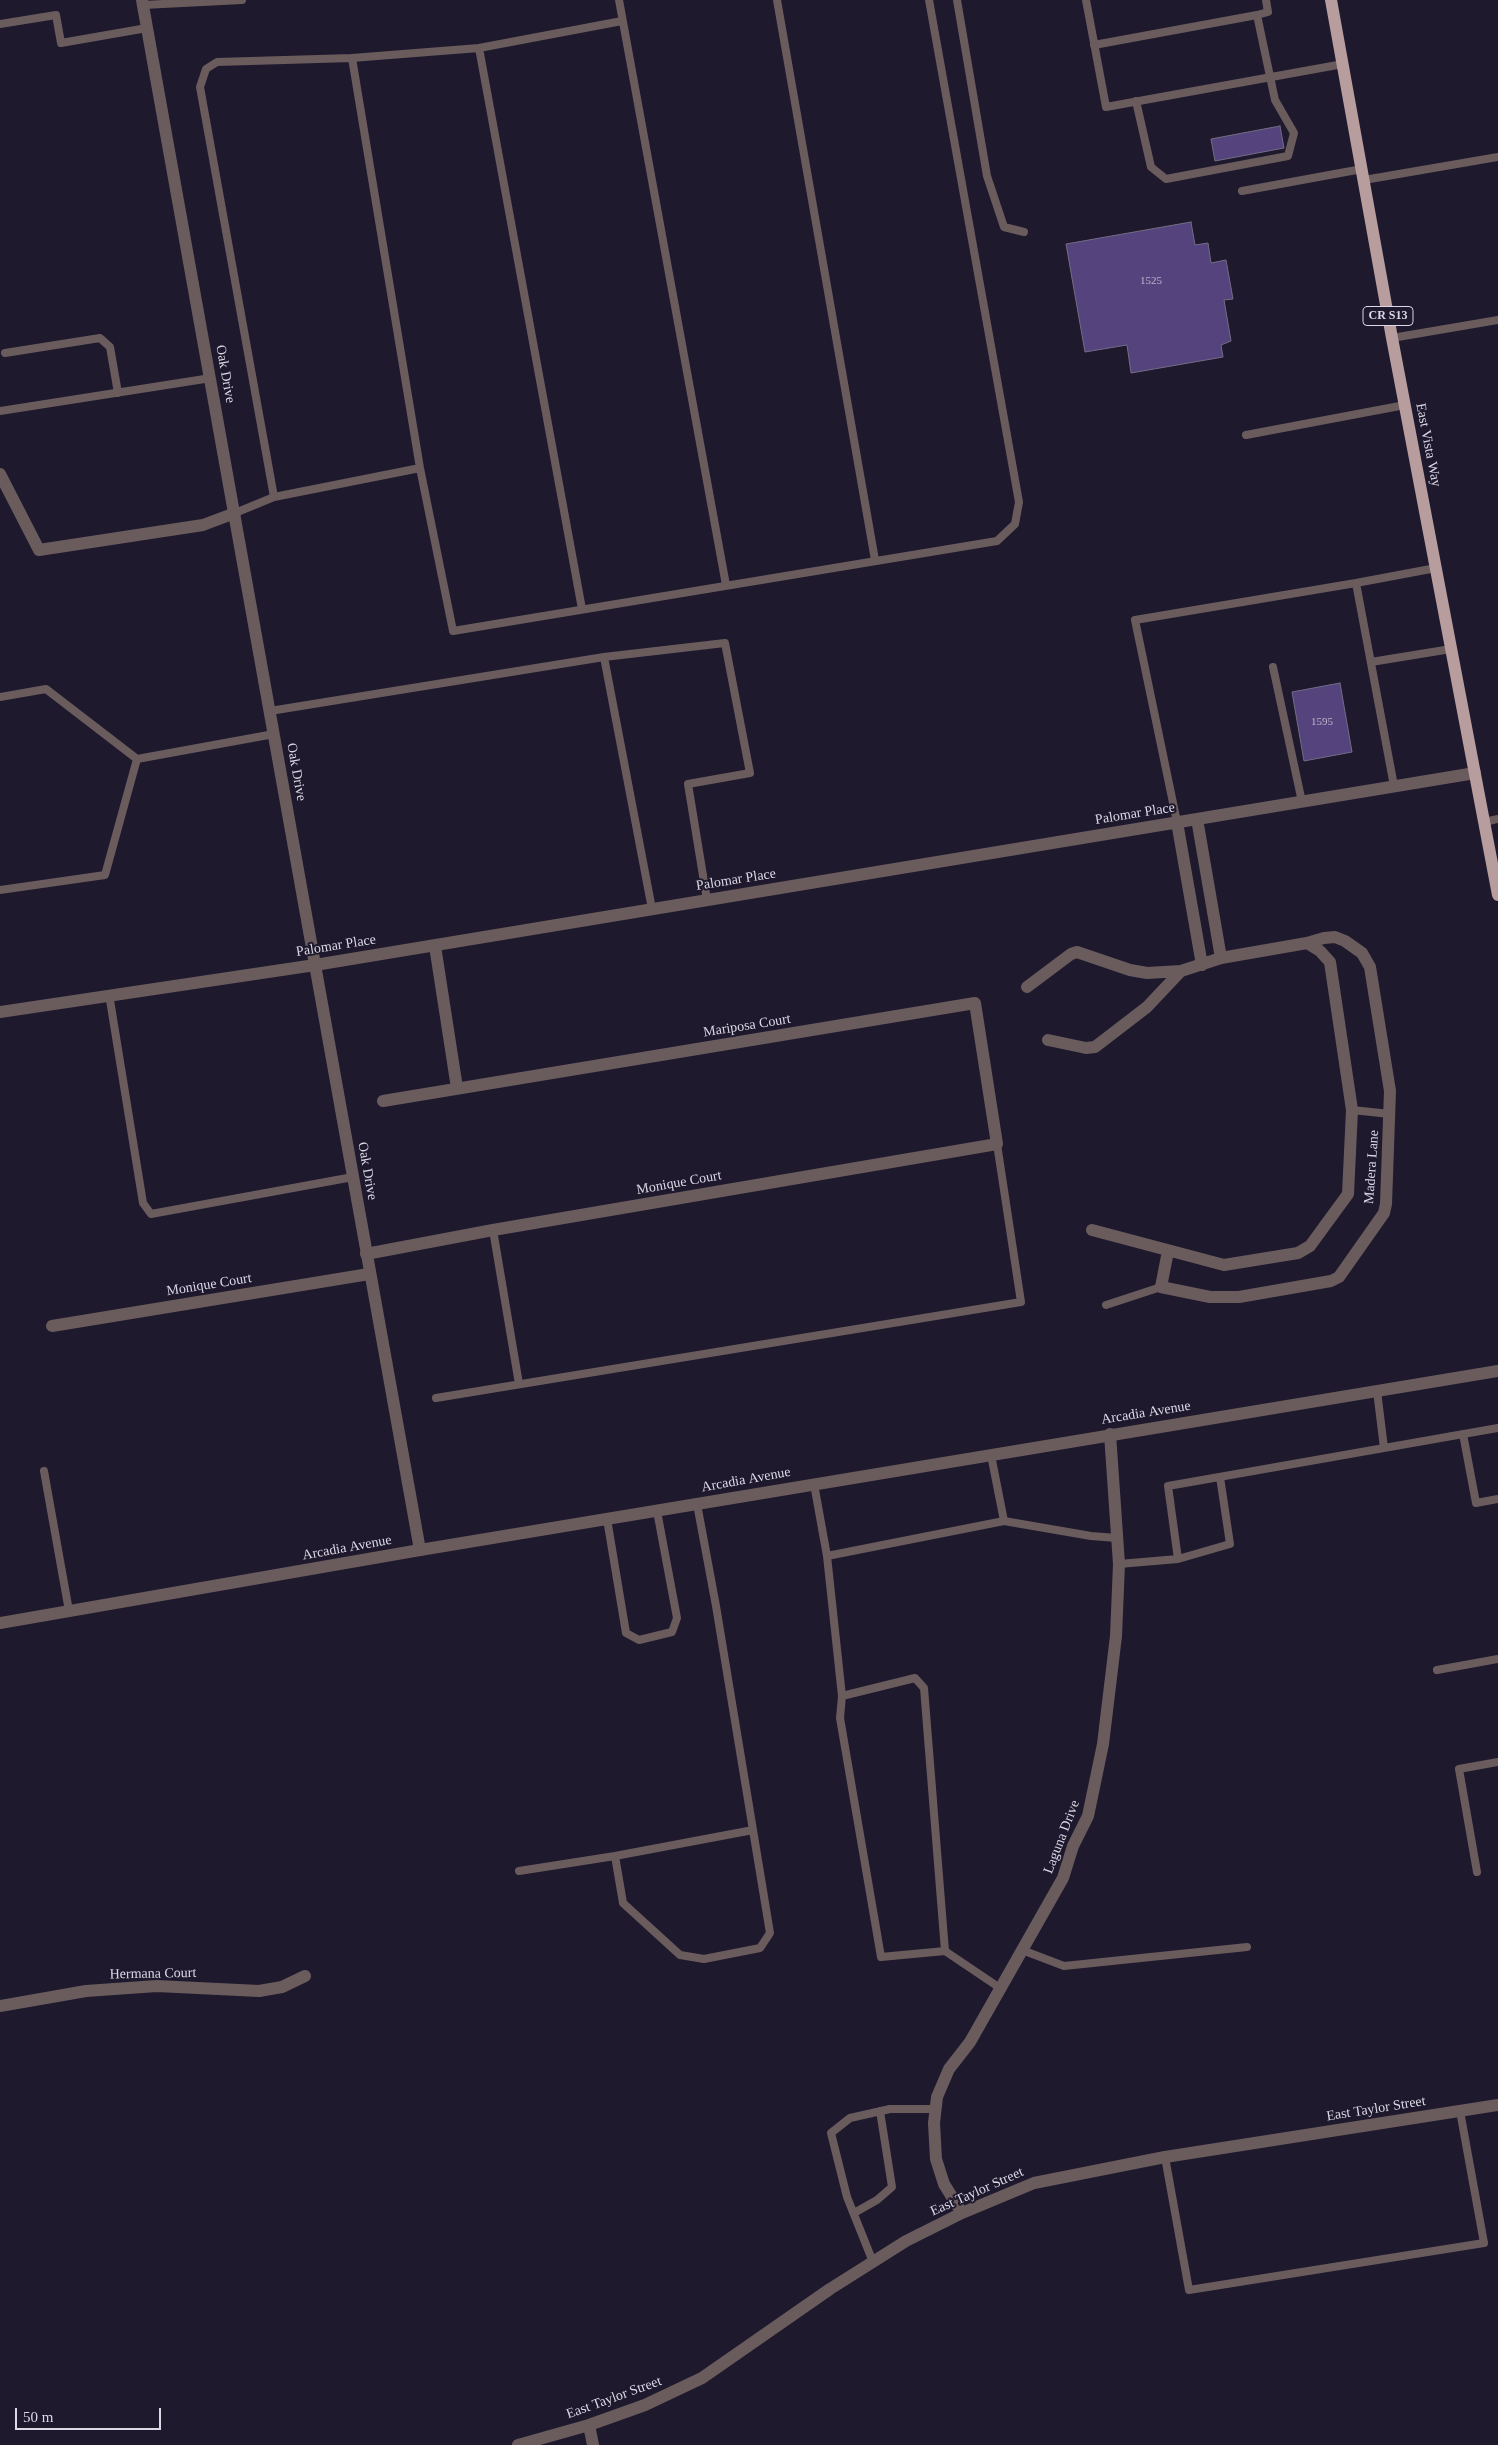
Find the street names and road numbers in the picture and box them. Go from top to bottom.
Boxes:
road number: CR S13 [1363,306,1413,326]
street label: Oak Drive [212,344,238,404]
street label: East Vista Way [1412,402,1444,488]
street label: Oak Drive [283,742,309,802]
street label: Palomar Place [1094,799,1176,829]
street label: Palomar Place [695,865,777,895]
street label: Palomar Place [295,931,377,961]
street label: Mariposa Court [702,1011,792,1041]
street label: Madera Lane [1361,1129,1383,1205]
street label: Oak Drive [354,1141,380,1201]
street label: Monique Court [635,1167,723,1199]
street label: Monique Court [165,1270,253,1300]
street label: Arcadia Avenue [1100,1398,1192,1428]
street label: Arcadia Avenue [700,1464,792,1496]
street label: Arcadia Avenue [301,1532,393,1564]
street label: Laguna Drive [1040,1798,1084,1876]
street label: Hermana Court [110,1965,196,1983]
street label: East Taylor Street [1325,2093,1427,2125]
street label: East Taylor Street [928,2164,1026,2220]
street label: East Taylor Street [564,2373,664,2423]

